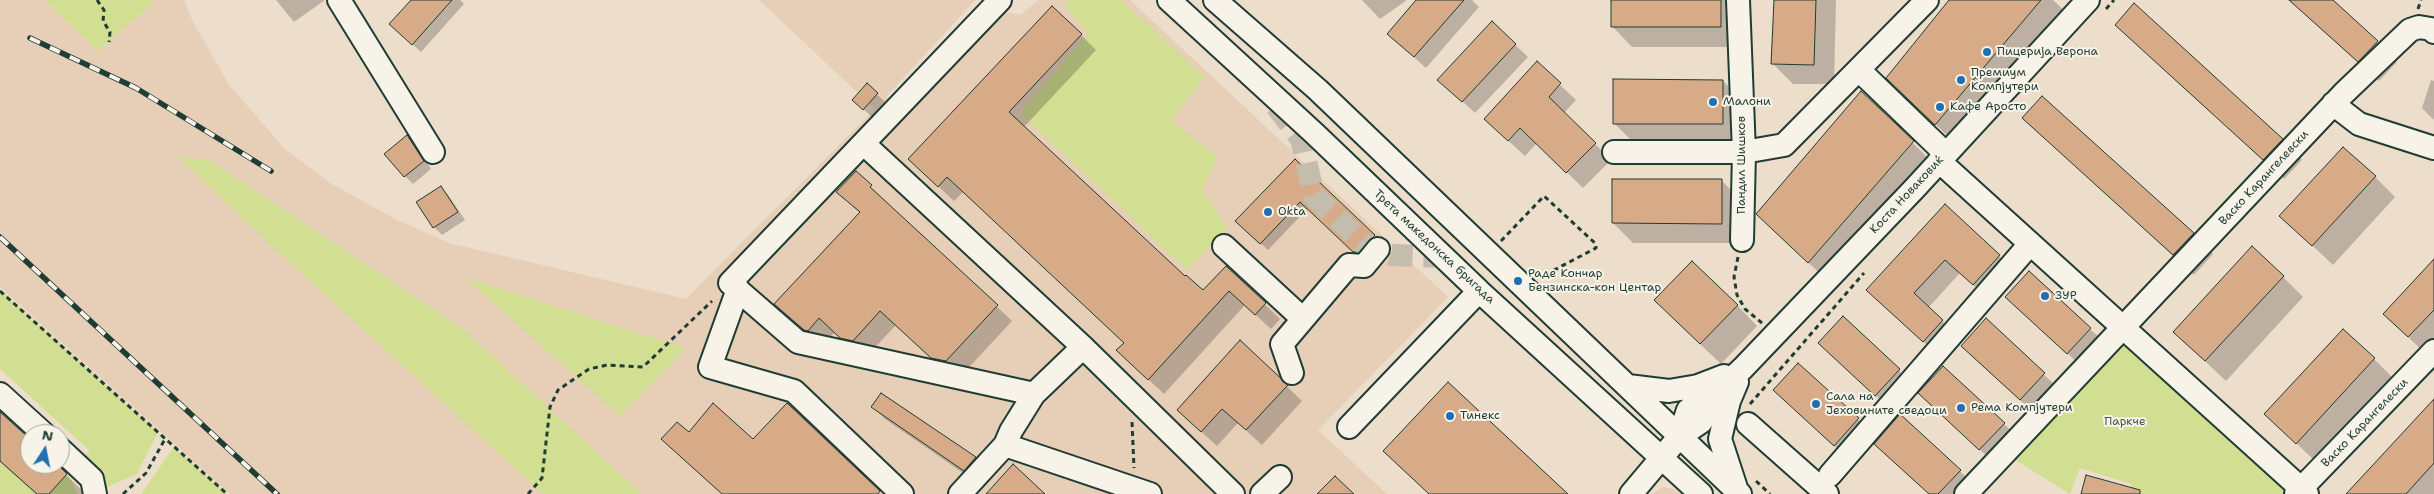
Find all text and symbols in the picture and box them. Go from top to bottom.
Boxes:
place label: Пицерија Верона [1997,45,2098,59]
marker: Пицерија Верона [1981,46,1993,58]
place label: Премиум Компјутери [1971,66,2039,94]
marker: Премиум Компјутери [1955,74,1967,86]
place label: Малони [1723,95,1771,109]
marker: Малони [1707,96,1719,108]
place label: Кафе Аросто [1950,100,2027,114]
marker: Кафе Аросто [1934,101,1946,113]
street label: Пандил Шишков [1735,116,1749,214]
street label: Васко Карангелевски [2216,127,2312,229]
street label: Коста Новаковиќ [1867,153,1947,237]
street label: Трета македонска бригада [1370,187,1498,307]
place label: Okta [1278,205,1306,219]
marker: Okta [1262,206,1274,218]
place label: Раде Кончар Бензинска-кон Центар [1528,267,1661,295]
marker: Раде Кончар Бензинска-кон Центар [1512,275,1524,287]
place label: ЗУР [2055,289,2077,303]
marker: ЗУР [2039,290,2051,302]
street label: Васко Карангелески [2319,375,2411,471]
place label: Сала на Јеховините сведоци [1826,390,1947,418]
marker: Сала на Јеховините сведоци [1810,398,1822,410]
place label: Рема Компјутери [1971,401,2073,415]
marker: Рема Компјутери [1955,402,1967,414]
place label: Тинекс [1460,409,1500,423]
marker: Тинекс [1444,410,1456,422]
park label: Паркче [2104,415,2146,429]
north arrow [20,424,70,474]
text: N [41,425,55,445]

